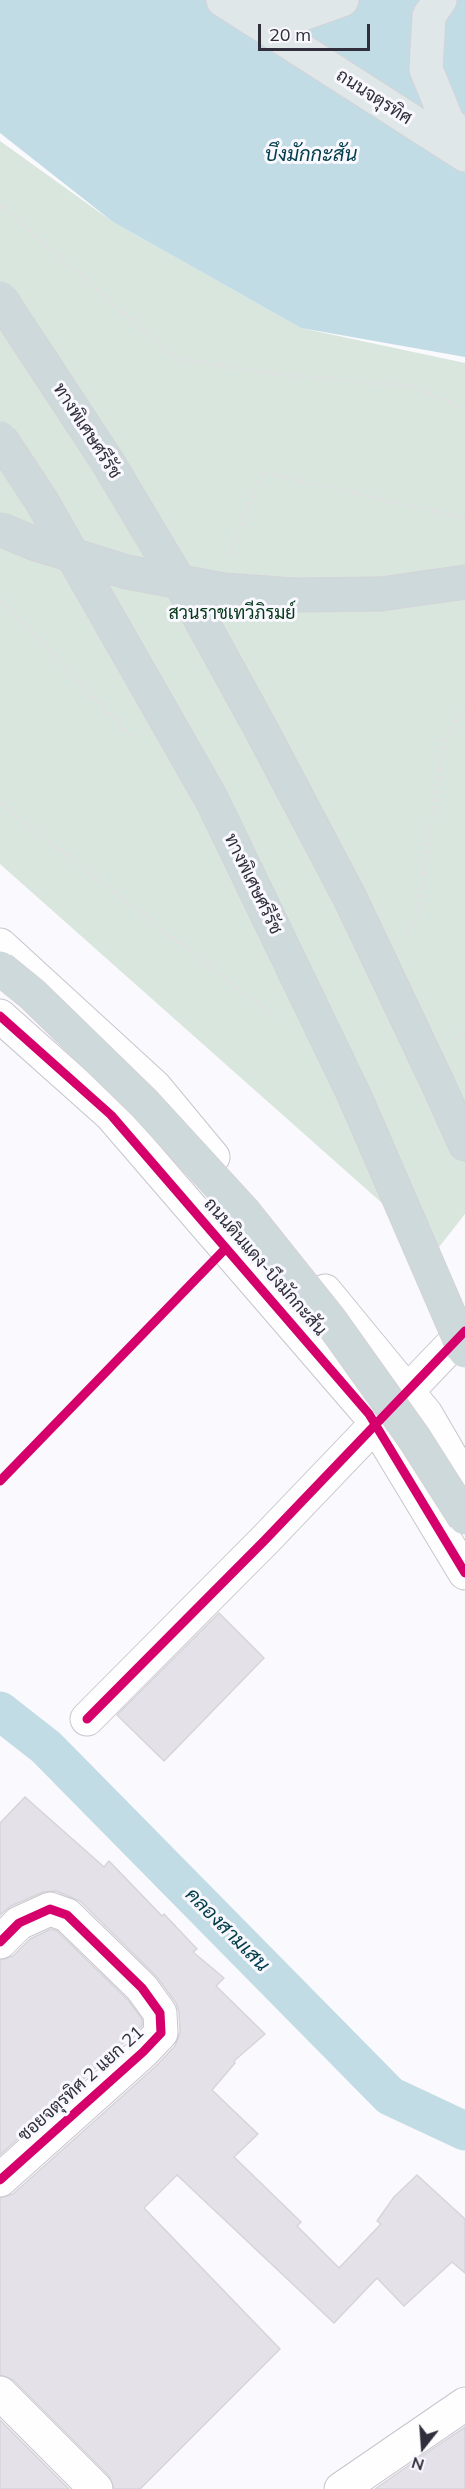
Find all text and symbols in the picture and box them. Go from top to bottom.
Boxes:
scale bar [261,12,374,50]
text: 20 m [269,23,311,46]
street label: ถนนจตุรทิศ [332,65,416,129]
water label: บึงมักกะสัน [265,143,357,167]
street label: ทางพิเศษศรีรัช [48,379,126,483]
park label: สวนราชเทวีภิรมย์ [168,603,296,625]
street label: ทางพิเศษศรีรัช [219,830,287,938]
street label: ถนนดินแดง-บึงมักกะสัน [199,1194,331,1340]
water label: คลองสามเสน [180,1883,274,1977]
street label: ซอยจตุรทิศ 2 แยก 21 [14,2022,148,2146]
north arrow [393,2417,453,2477]
text: N [409,2453,426,2476]

